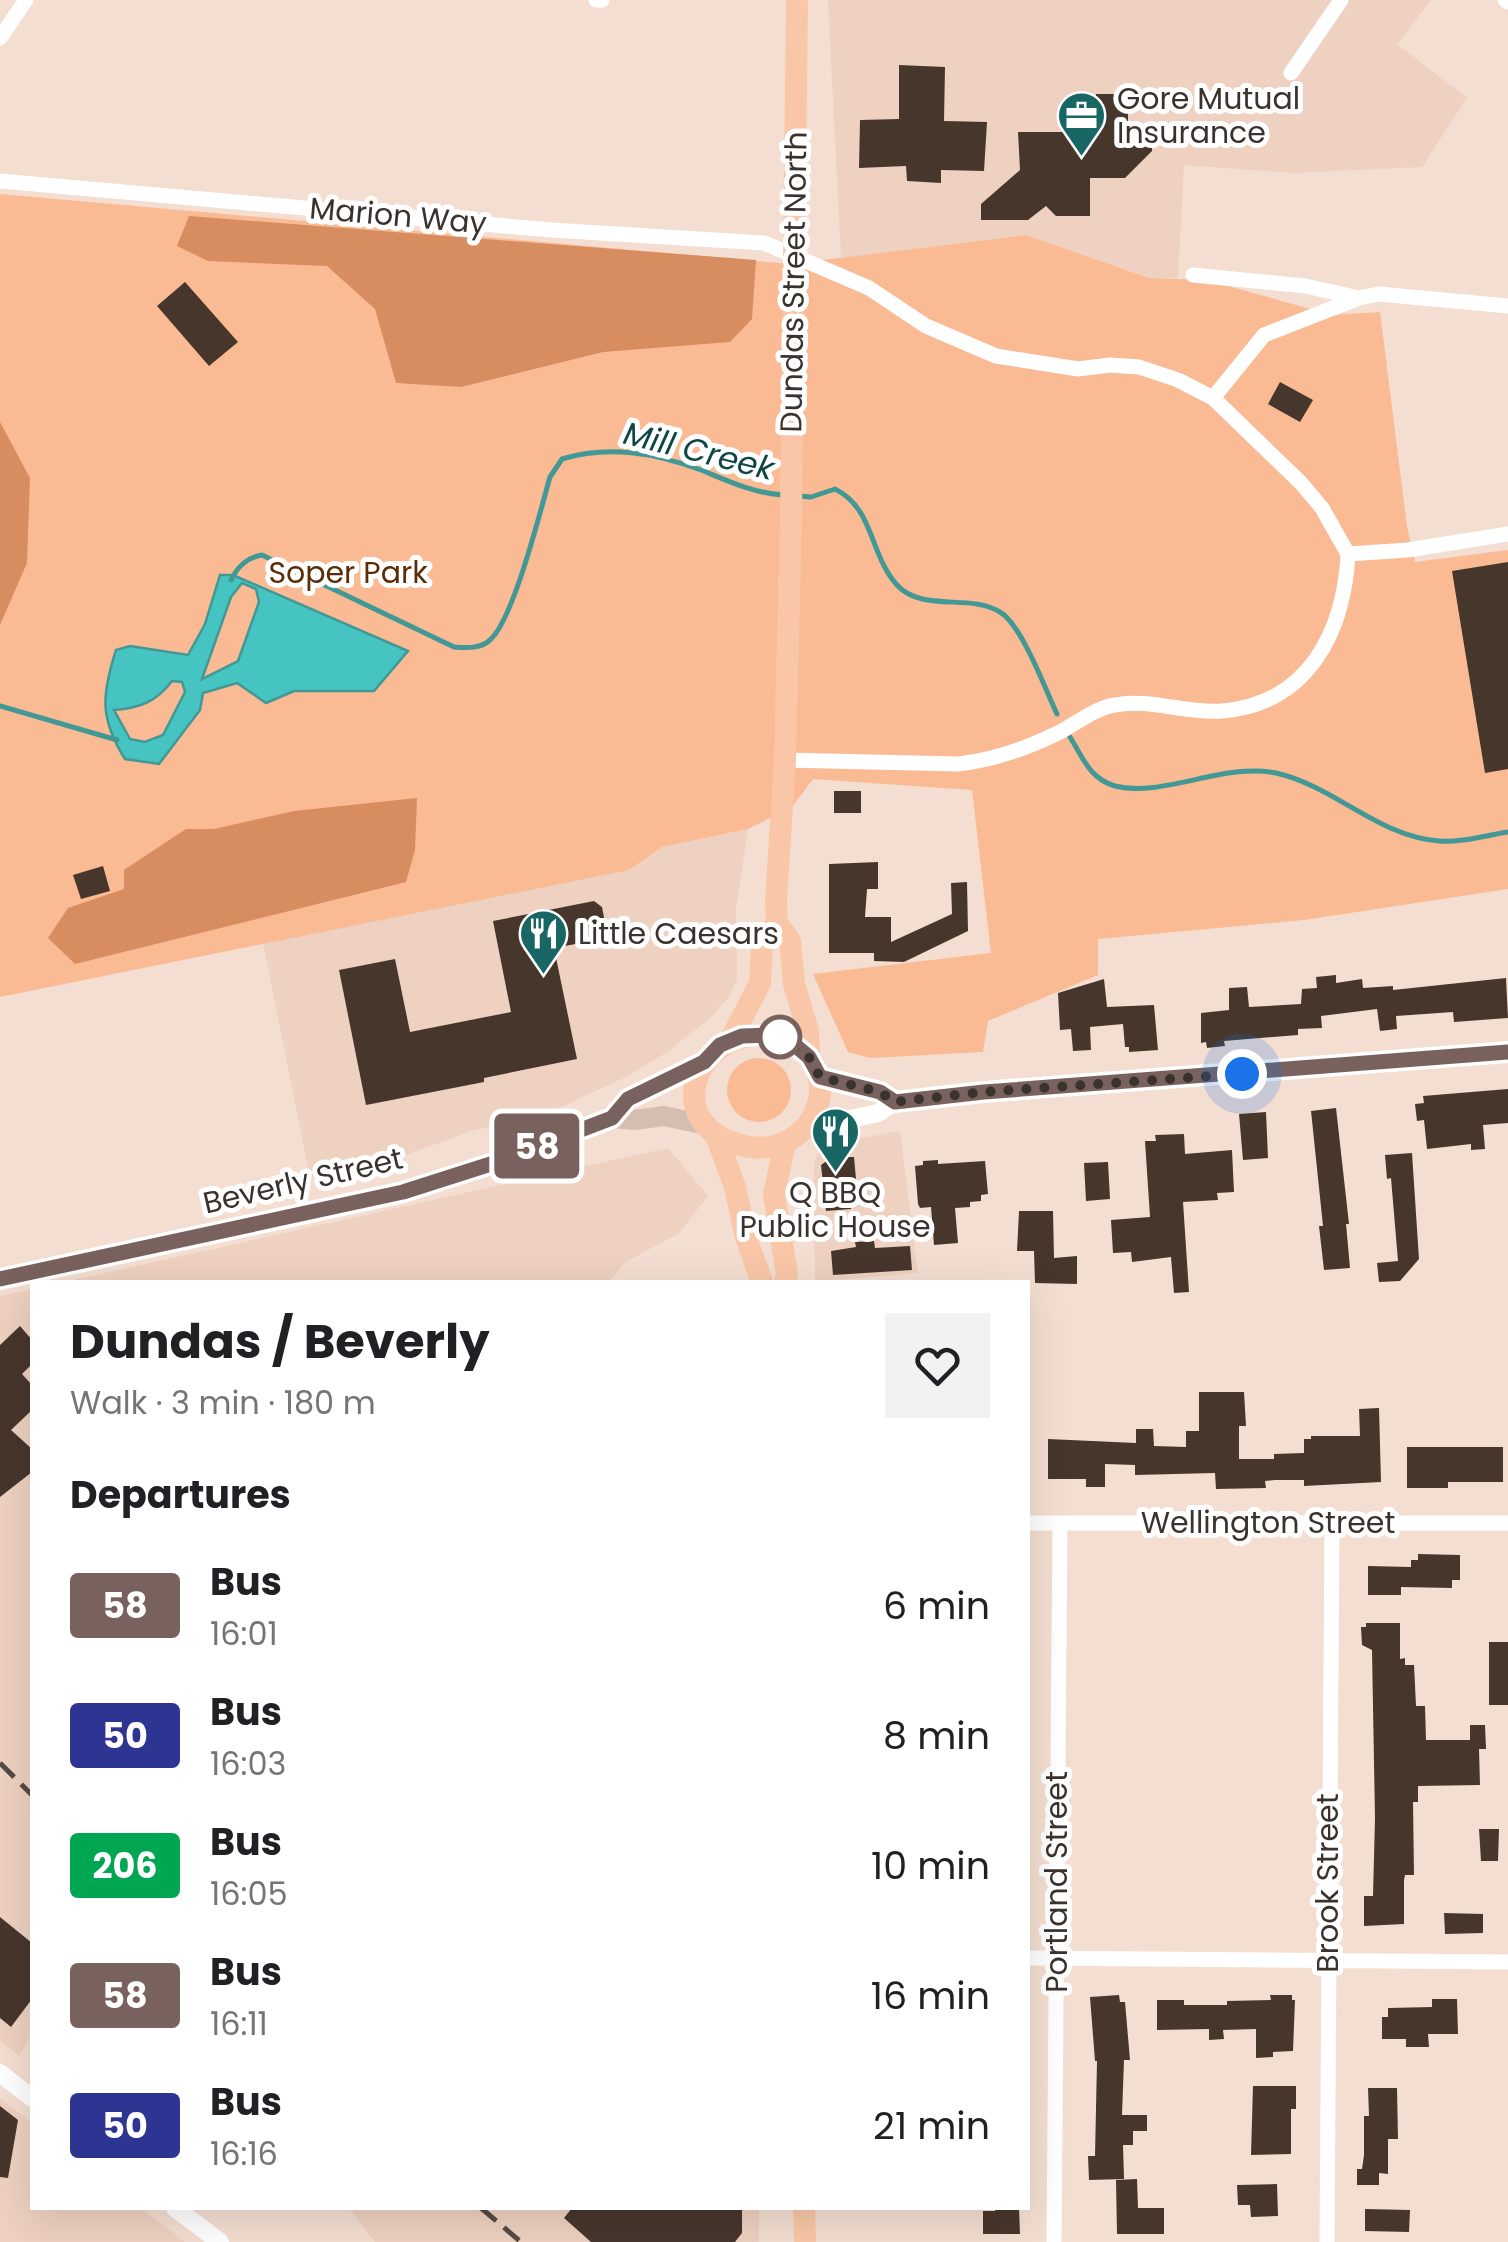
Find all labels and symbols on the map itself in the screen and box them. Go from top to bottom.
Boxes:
place label: Gore Mutual Insurance [1117,77,1300,154]
office icon: Gore Mutual Insurance [1056,90,1108,158]
street label: Dundas Street North [769,131,818,433]
street label: Marion Way [308,186,488,245]
water label: Mill Creek [619,410,781,491]
park label: Soper Park [268,551,428,594]
restaurant icon: Little Caesars [517,908,569,976]
place label: Little Caesars [578,912,779,955]
unlabelled marker [759,1016,801,1058]
your location [1217,1049,1267,1099]
restaurant icon: Q BBQ Public House [809,1106,861,1174]
line badge: 58 [492,1114,582,1178]
street label: Beverly Street [199,1137,407,1224]
place label: Q BBQ Public House [739,1171,931,1248]
street label: Wellington Street [1141,1501,1395,1544]
street label: Portland Street [1035,1771,1078,1993]
street label: Brook Street [1306,1793,1349,1973]

